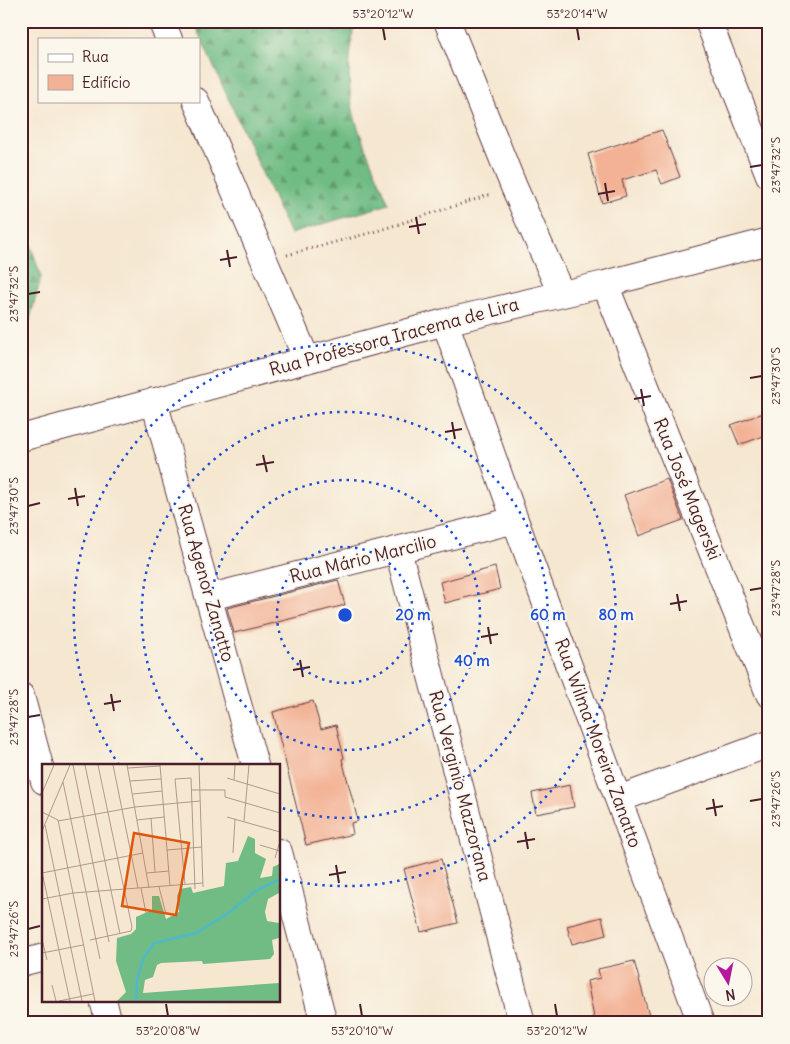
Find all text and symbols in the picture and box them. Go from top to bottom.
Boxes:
text: 53°20'12"W [353,6,413,21]
text: 53°20'14"W [546,6,608,21]
legend [38,38,200,102]
text: Rua [82,47,109,66]
text: Edifício [82,73,130,92]
text: 23°47'32"S [768,137,783,193]
text: 23°47'32"S [6,266,21,322]
street label: Rua Professora Iracema de Lira [267,292,521,381]
text: 23°47'30"S [768,347,783,405]
street label: Rua José Magerski [649,415,726,563]
text: 23°47'30"S [6,477,21,535]
street label: Rua Agenor Zanatto [173,501,240,664]
street label: Rua Mário Marcilio [287,529,439,588]
text: 23°47'28"S [768,559,783,616]
text: 20 m [396,605,430,624]
text: 60 m [530,605,566,624]
text: 80 m [598,605,634,624]
centre of rings [336,606,354,624]
street label: Rua Wilma Moreira Zanatto [550,635,647,851]
text: 40 m [454,651,490,670]
text: 23°47'28"S [6,688,21,745]
street label: Rua Verginio Mazzorana [424,688,497,884]
inset map [42,764,280,1002]
text: 23°47'26"S [768,770,783,827]
text: 23°47'26"S [6,900,21,957]
north arrow [702,956,752,1006]
text: N [724,985,737,1005]
text: 53°20'08"W [136,1023,200,1038]
text: 53°20'10"W [331,1023,393,1038]
text: 53°20'12"W [527,1023,587,1038]

